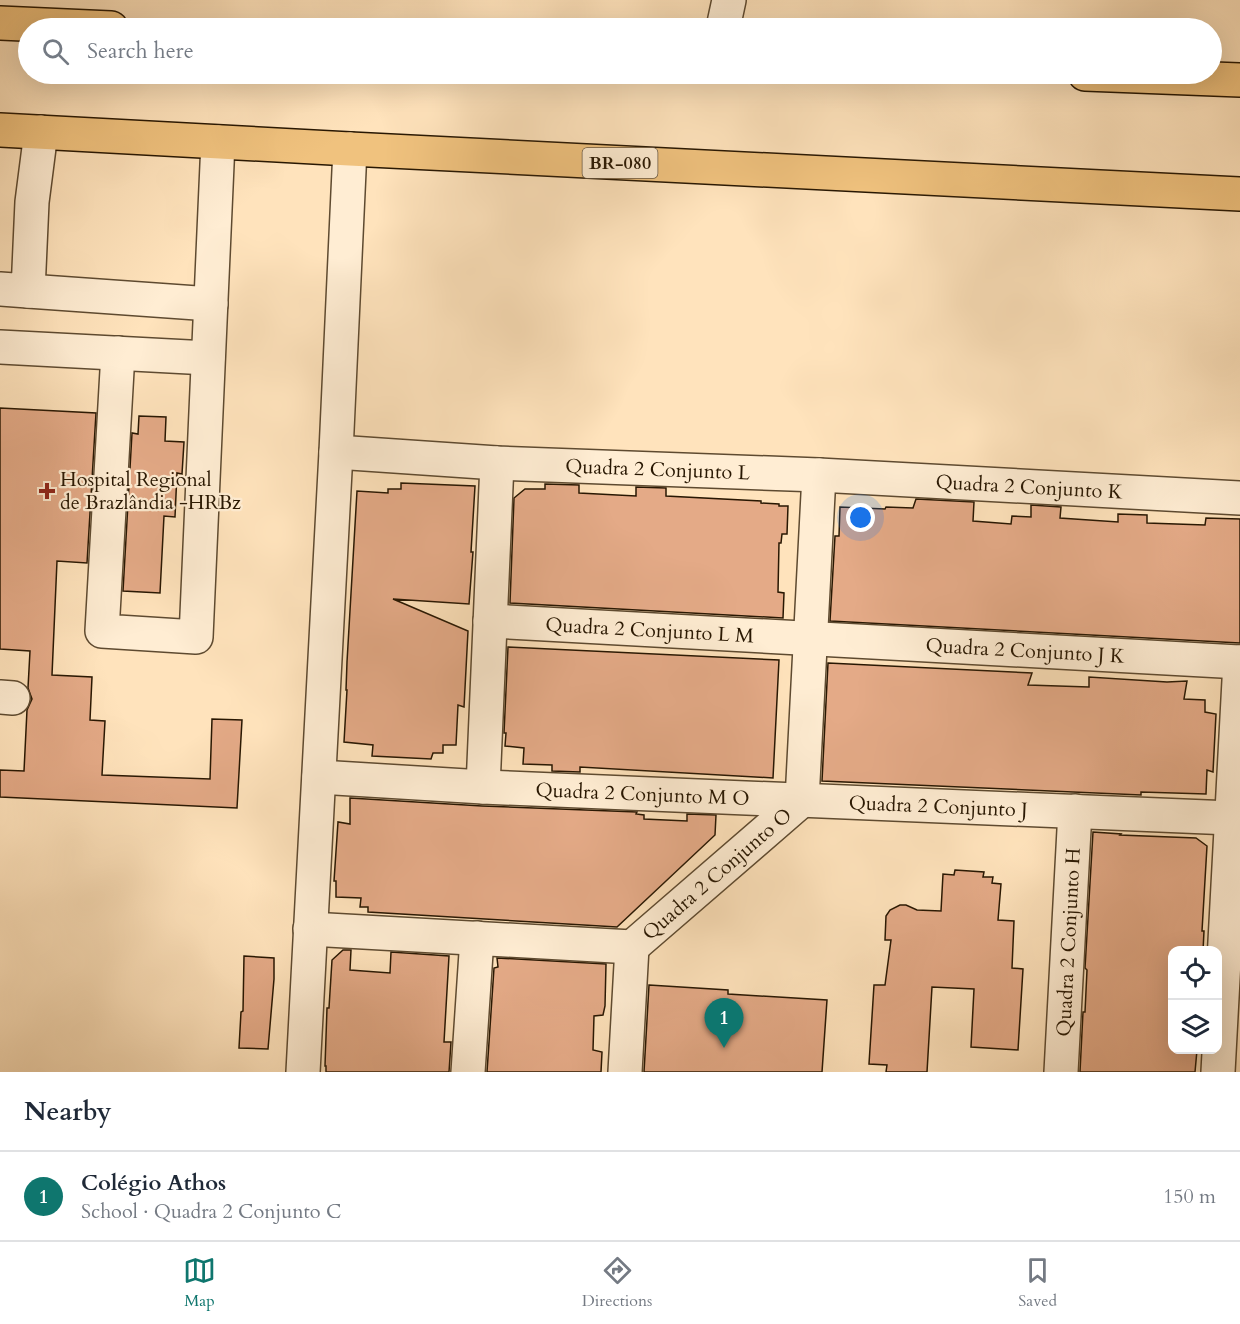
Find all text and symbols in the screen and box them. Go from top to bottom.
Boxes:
search box [18,18,1222,84]
icon: search [39,35,72,68]
text: Search here [87,36,194,66]
road number: BR-080 [582,148,658,178]
street label: Quadra 2 Conjunto L [565,452,751,486]
place label: Hospital Regional de Brazlândia -HRBz [60,466,241,516]
street label: Quadra 2 Conjunto K [935,468,1123,505]
marker: Hospital Regional de Brazlândia -HRBz [38,482,56,500]
your location [846,503,875,532]
street label: Quadra 2 Conjunto L M [545,611,755,649]
street label: Quadra 2 Conjunto J K [925,631,1126,669]
street label: Quadra 2 Conjunto M O [535,776,750,812]
street label: Quadra 2 Conjunto J [848,789,1028,823]
street label: Quadra 2 Conjunto O [636,801,797,946]
street label: Quadra 2 Conjunto H [1049,847,1087,1037]
map controls [1168,946,1222,1054]
button: locate [1168,946,1222,1000]
pin: 1 [704,998,744,1048]
button: layers [1168,1000,1222,1054]
text: Nearby [24,1094,112,1129]
text: Colégio Athos [81,1168,226,1198]
text: 1 [38,1183,49,1210]
text: 150 m [1163,1183,1216,1210]
text: School · Quadra 2 Conjunto C [81,1198,341,1225]
tab: Map [183,1254,216,1312]
tab: Directions [582,1254,652,1312]
tab: Saved [1018,1254,1057,1312]

